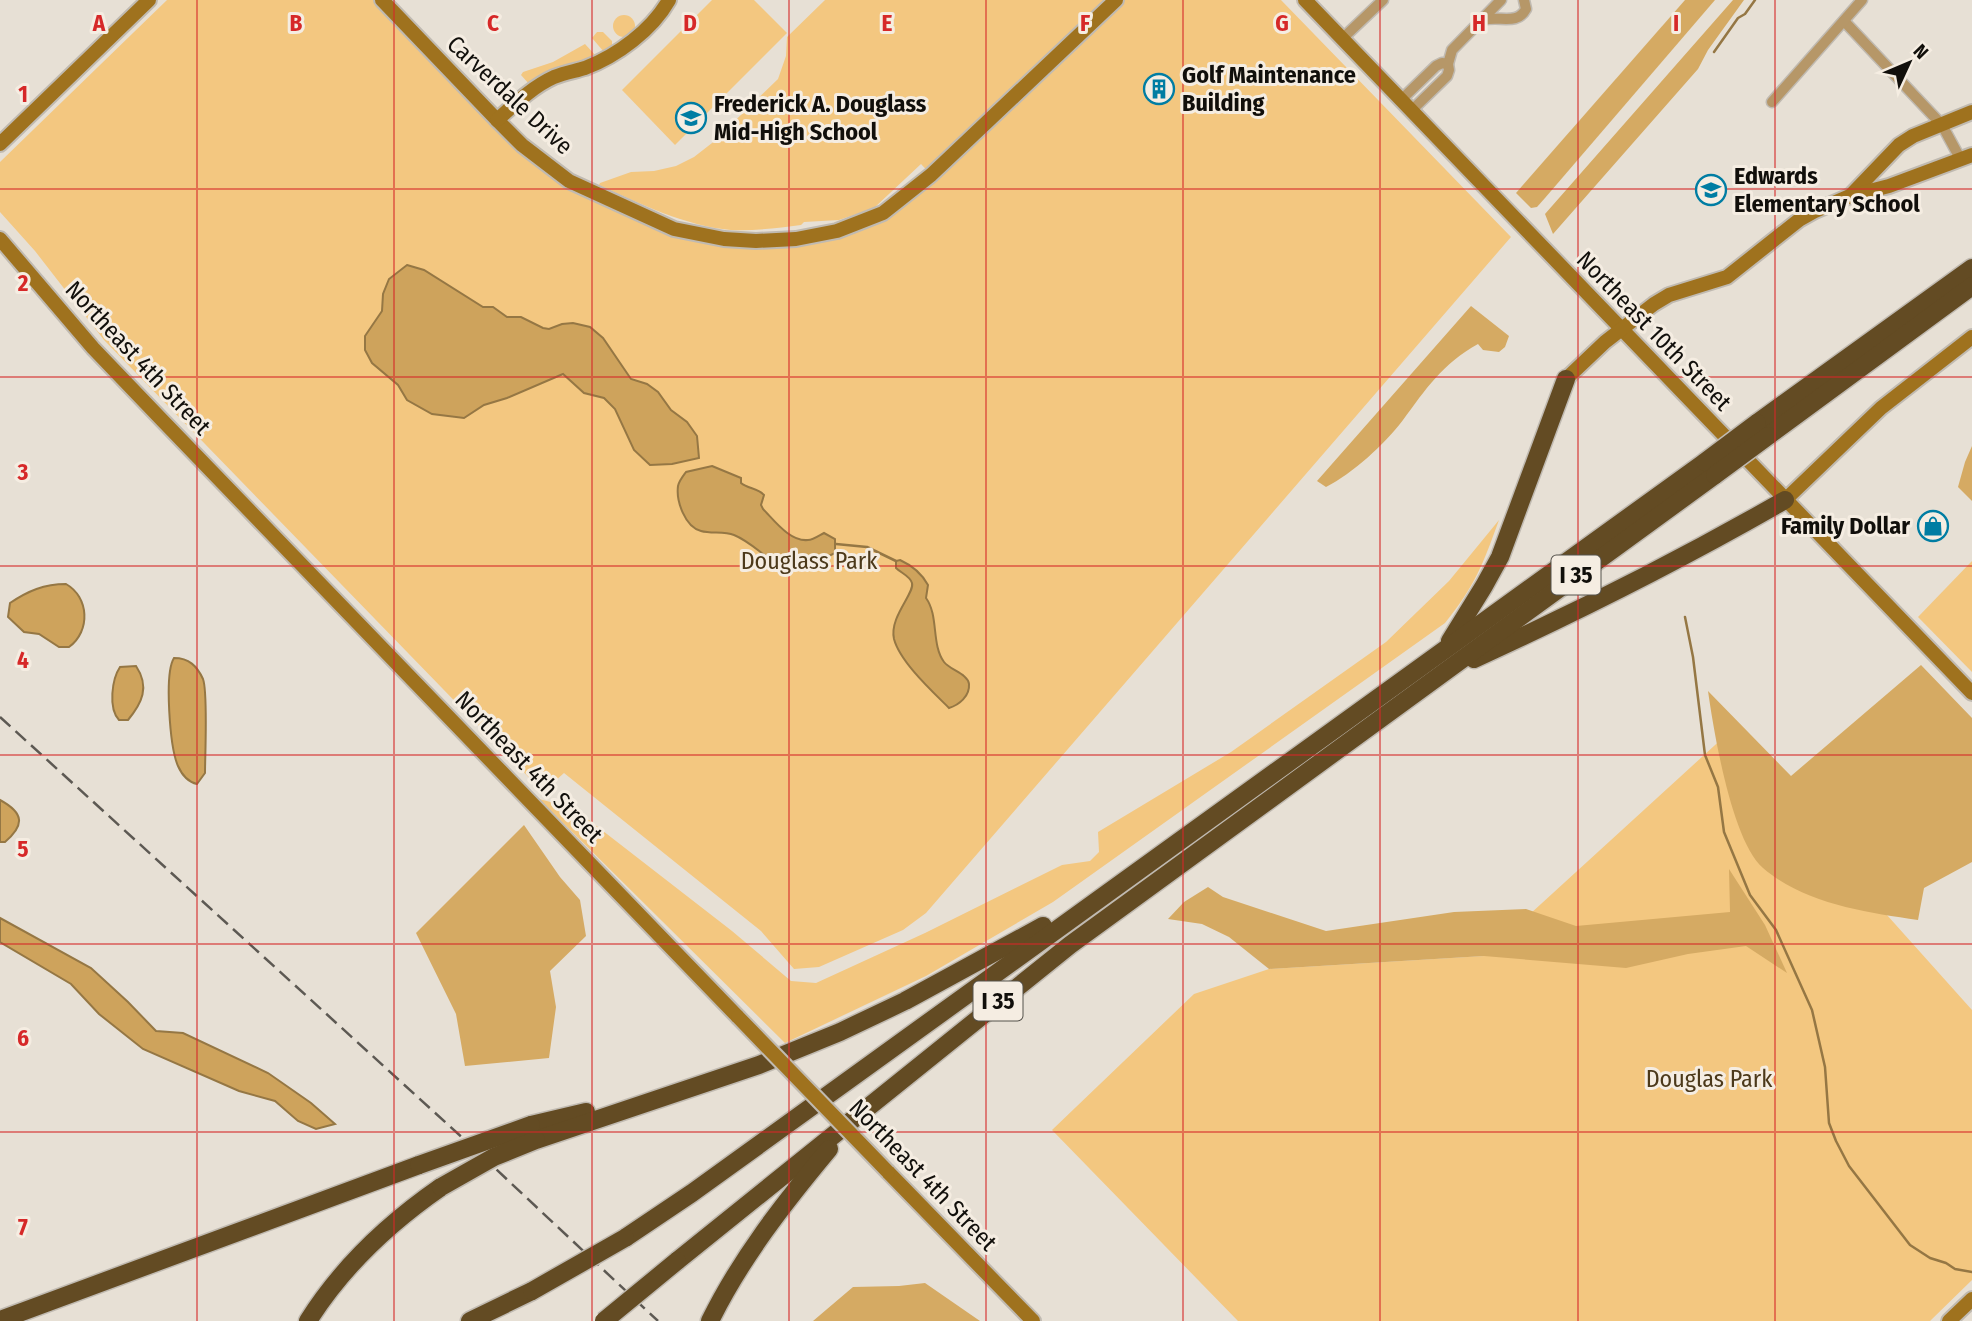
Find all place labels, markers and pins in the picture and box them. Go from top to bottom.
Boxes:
place label: Golf Maintenance Building [1182,61,1356,117]
building icon: Golf Maintenance Building [1142,72,1176,106]
place label: Frederick A. Douglass Mid-High School [714,90,927,146]
school or university icon: Frederick A. Douglass Mid-High School [674,101,708,135]
place label: Edwards Elementary School [1734,162,1920,218]
school or university icon: Edwards Elementary School [1694,173,1728,207]
shop icon: Family Dollar [1916,509,1950,543]
place label: Family Dollar [1781,512,1910,540]

